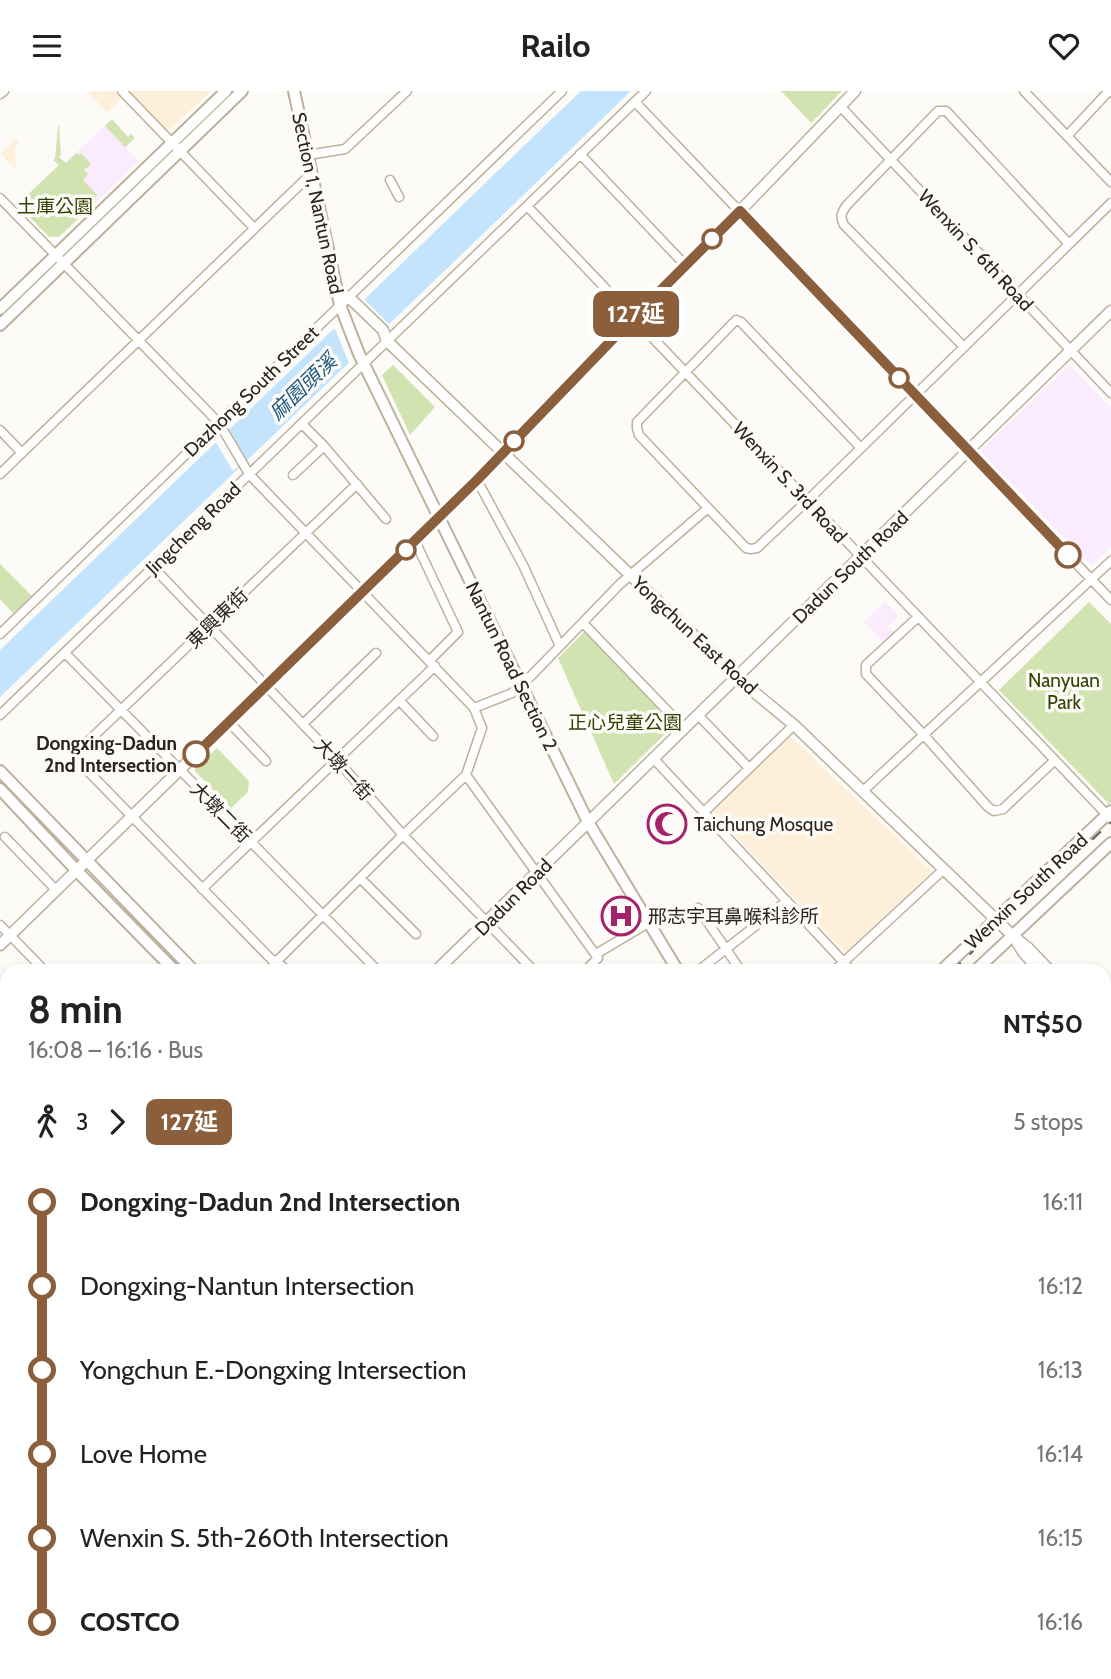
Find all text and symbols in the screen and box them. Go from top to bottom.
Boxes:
text: Railo [521,26,590,65]
icon: menu [28,27,66,65]
icon: heart [1045,27,1083,65]
street label: Section 1, Nantun Road [287,110,348,296]
street label: Wenxin S. 6th Road [913,185,1038,316]
park label: 土庫公園 [17,195,93,218]
unlabelled marker [702,229,722,249]
line badge: 127延 [587,291,685,337]
text: 127延 [607,299,665,328]
street label: Dazhong South Street [179,321,324,462]
water label: 麻園頭溪 [264,346,344,425]
unlabelled marker [889,368,909,388]
street label: Wenxin S. 3rd Road [728,417,852,548]
unlabelled marker [504,431,524,451]
street label: Jingcheng Road [140,477,246,580]
street label: Dadun South Road [788,506,913,628]
unlabelled marker [396,540,416,560]
unlabelled marker [1055,542,1081,568]
street label: Yongchun East Road [627,571,762,699]
street label: Nantun Road Section 2 [461,578,562,754]
street label: 東興東街 [182,584,253,653]
park label: Nanyuan Park [1028,669,1100,714]
park label: 正心兒童公園 [568,711,682,734]
place label: Dongxing-Dadun 2nd Intersection [36,732,177,777]
street label: 大墩一街 [310,733,378,805]
marker: Dongxing-Dadun 2nd Intersection [183,741,209,767]
street label: 大墩二街 [186,777,256,847]
mosque icon: Taichung Mosque [646,803,688,845]
place label: Taichung Mosque [694,813,833,836]
street label: Wenxin South Road [960,829,1092,954]
street label: Dadun Road [470,854,557,941]
hospital icon: 邢志宇耳鼻喉科診所 [600,895,642,937]
place label: 邢志宇耳鼻喉科診所 [648,905,819,928]
text: 8 min [28,986,123,1033]
text: NT$50 [1003,1008,1083,1040]
text: 16:08 – 16:16 · Bus [28,1036,203,1064]
icon: walk [28,1103,66,1141]
icon: forward [98,1103,136,1141]
text: 127延 [160,1107,218,1136]
text: 3 [76,1108,88,1136]
text: 5 stops [1013,1108,1083,1136]
text: Dongxing-Dadun 2nd Intersection [80,1186,460,1218]
text: 16:11 [1043,1188,1083,1216]
text: Dongxing-Nantun Intersection [80,1270,414,1302]
text: 16:12 [1038,1272,1083,1300]
text: Yongchun E.-Dongxing Intersection [80,1354,467,1386]
text: 16:13 [1038,1356,1083,1384]
text: Love Home [80,1438,207,1470]
text: 16:14 [1037,1440,1083,1468]
text: Wenxin S. 5th-260th Intersection [80,1522,449,1554]
text: 16:15 [1038,1524,1083,1552]
text: COSTCO [80,1606,180,1638]
text: 16:16 [1037,1608,1083,1636]

